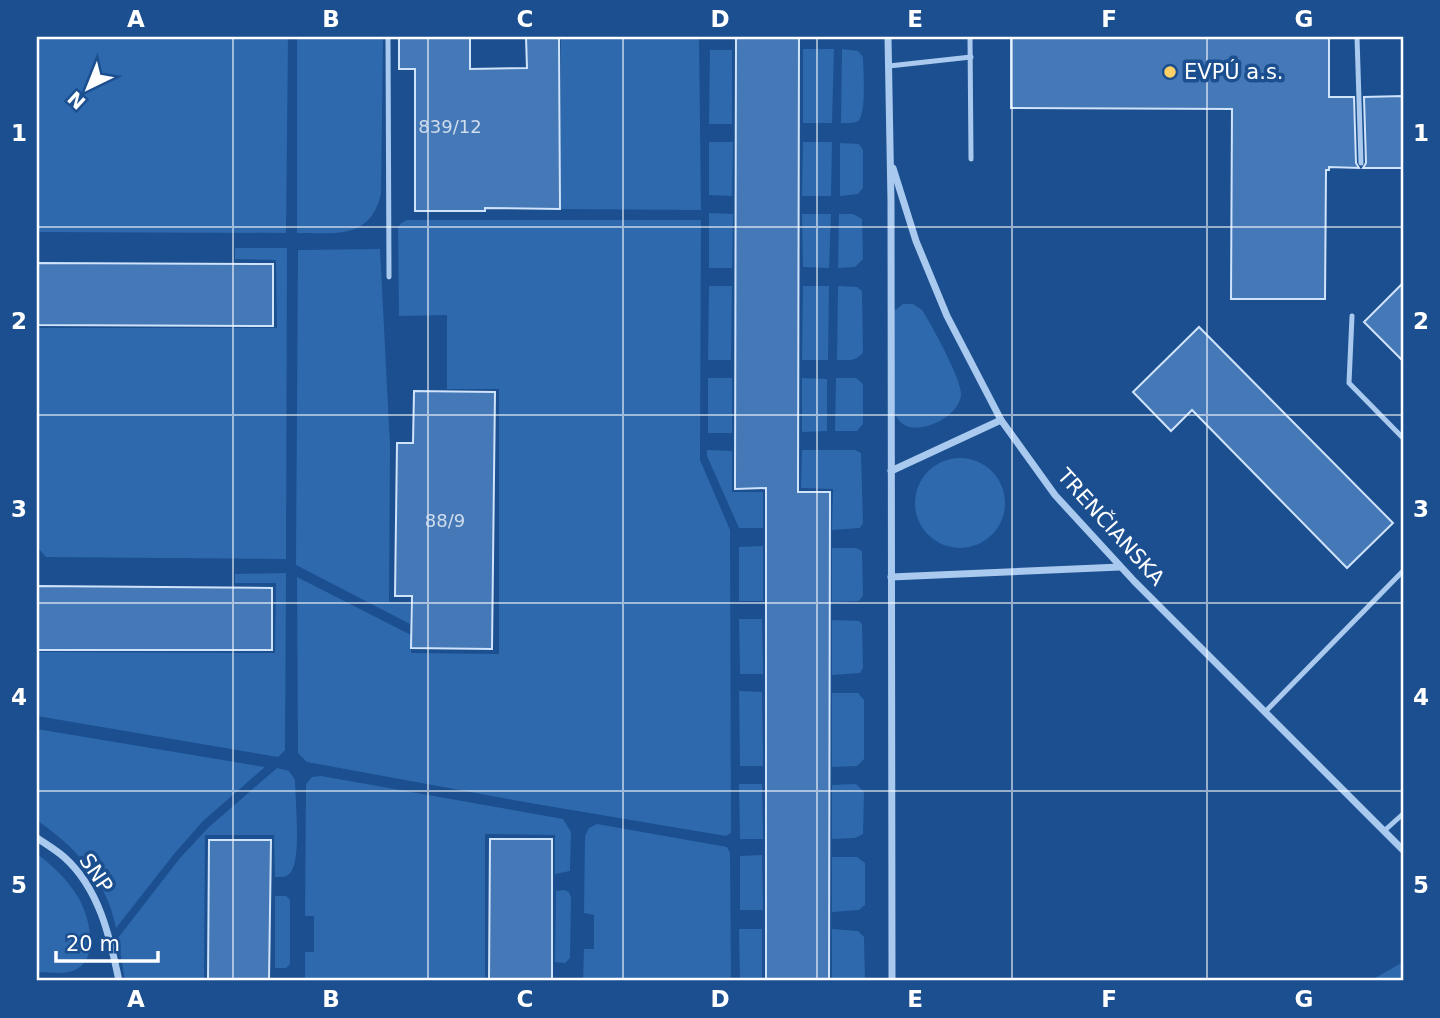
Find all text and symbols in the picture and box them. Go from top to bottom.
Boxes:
text: A [127,6,145,32]
text: B [322,6,340,32]
text: C [517,6,533,32]
text: D [710,6,730,32]
text: E [907,6,923,32]
text: F [1101,6,1117,32]
text: G [1295,6,1313,32]
north arrow [52,52,122,122]
place label: EVPÚ a.s. [1184,59,1284,84]
marker: EVPÚ a.s. [1162,64,1178,80]
text: N [63,87,90,114]
house number: 839/12 [418,116,482,137]
text: 1 [11,120,27,146]
text: 1 [1413,120,1429,146]
text: 2 [11,308,27,334]
text: 2 [1413,308,1429,334]
street label: TRENČIANSKA [1052,462,1171,591]
text: 3 [11,496,27,522]
text: 3 [1413,496,1429,522]
house number: 88/9 [425,510,465,531]
text: 4 [11,684,27,710]
text: 4 [1413,684,1429,710]
street label: SNP [74,849,118,897]
text: 5 [11,872,27,898]
text: 5 [1413,872,1429,898]
scale bar [56,920,158,964]
text: 20 m [66,932,120,956]
text: A [127,986,145,1012]
text: B [322,986,340,1012]
text: C [517,986,533,1012]
text: D [710,986,730,1012]
text: E [907,986,923,1012]
text: F [1101,986,1117,1012]
text: G [1295,986,1313,1012]

